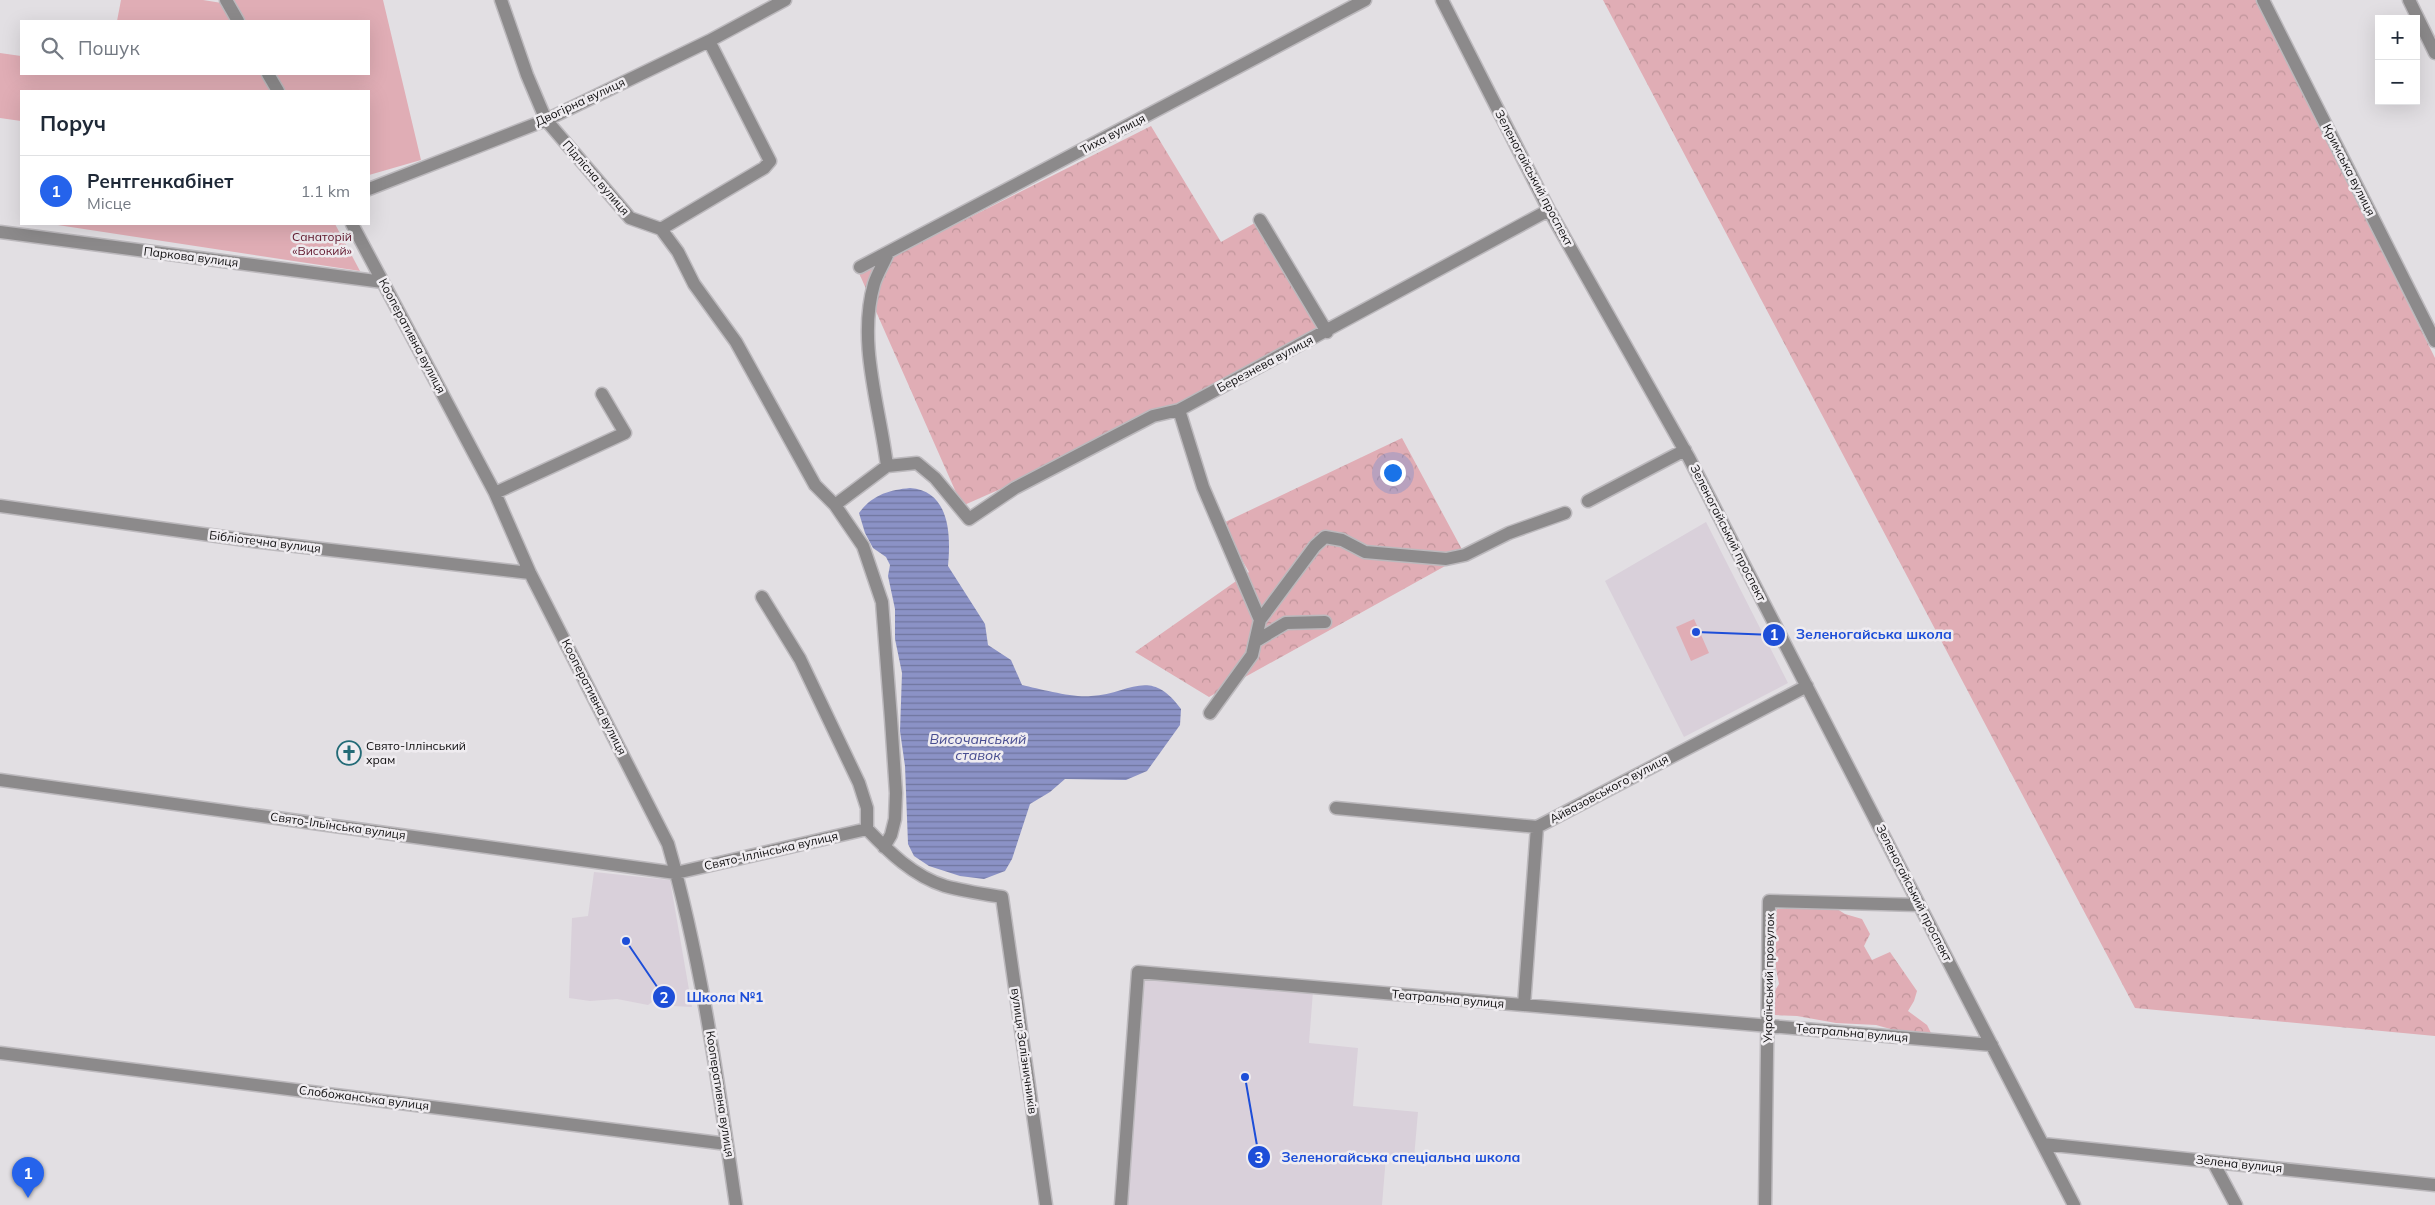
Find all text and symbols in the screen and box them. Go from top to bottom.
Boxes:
map controls [2375,15,2420,105]
button: + [2375,15,2420,60]
search box [20,20,370,75]
icon: search [38,34,66,62]
text: Пошук [78,36,140,60]
button: − [2375,60,2420,105]
street label: Двогірна вулиця [532,74,627,129]
street label: Зеленогайський проспект [1492,107,1577,249]
text: Поруч [40,110,106,136]
street label: Тиха вулиця [1078,110,1148,157]
street label: Кримська вулиця [2320,121,2379,218]
street label: Підлісна вулиця [560,137,633,218]
text: Рентгенкабінет [87,169,233,193]
text: 1 [51,181,61,201]
text: 1.1 km [301,181,350,201]
text: Місце [87,193,131,213]
park label: Санаторій «Високий» [292,229,353,258]
street label: Паркова вулиця [143,243,239,270]
street label: Кооперативна вулиця [376,276,449,396]
street label: Березнева вулиця [1214,332,1315,395]
your location [1380,460,1406,486]
street label: Зеленогайський проспект [1687,462,1770,604]
street label: Бібліотечна вулиця [208,527,322,556]
callout: Зеленогайська школа [1761,620,1962,649]
text: 1 [1769,625,1779,644]
text: Зеленогайська школа [1796,625,1952,643]
street label: Кооперативна вулиця [559,636,630,757]
water label: Височанський ставок [930,730,1026,764]
place label: Свято-Іллінський храм [366,738,466,767]
church icon: Свято-Іллінський храм [336,740,362,766]
street label: Айвазовського вулиця [1547,751,1671,826]
street label: Свято-Ільїнська вулиця [269,809,407,842]
street label: Зеленогайський проспект [1873,822,1956,964]
street label: Свято-Іллінська вулиця [702,828,839,873]
street label: Український провулок [1760,912,1777,1044]
callout: Школа №1 [651,983,773,1012]
street label: Театральна вулиця [1391,986,1505,1011]
street label: вулиця Залізничників [1008,987,1041,1115]
text: 2 [659,988,669,1007]
text: Школа №1 [687,988,763,1006]
street label: Театральна вулиця [1795,1020,1909,1045]
street label: Кооперативна вулиця [703,1030,738,1158]
street label: Слобожанська вулиця [298,1082,430,1113]
callout: Зеленогайська спеціальна школа [1246,1143,1530,1172]
text: 3 [1254,1148,1264,1167]
text: Зеленогайська спеціальна школа [1282,1148,1521,1166]
street label: Зелена вулиця [2195,1152,2283,1175]
pin: 1 [12,1157,44,1198]

